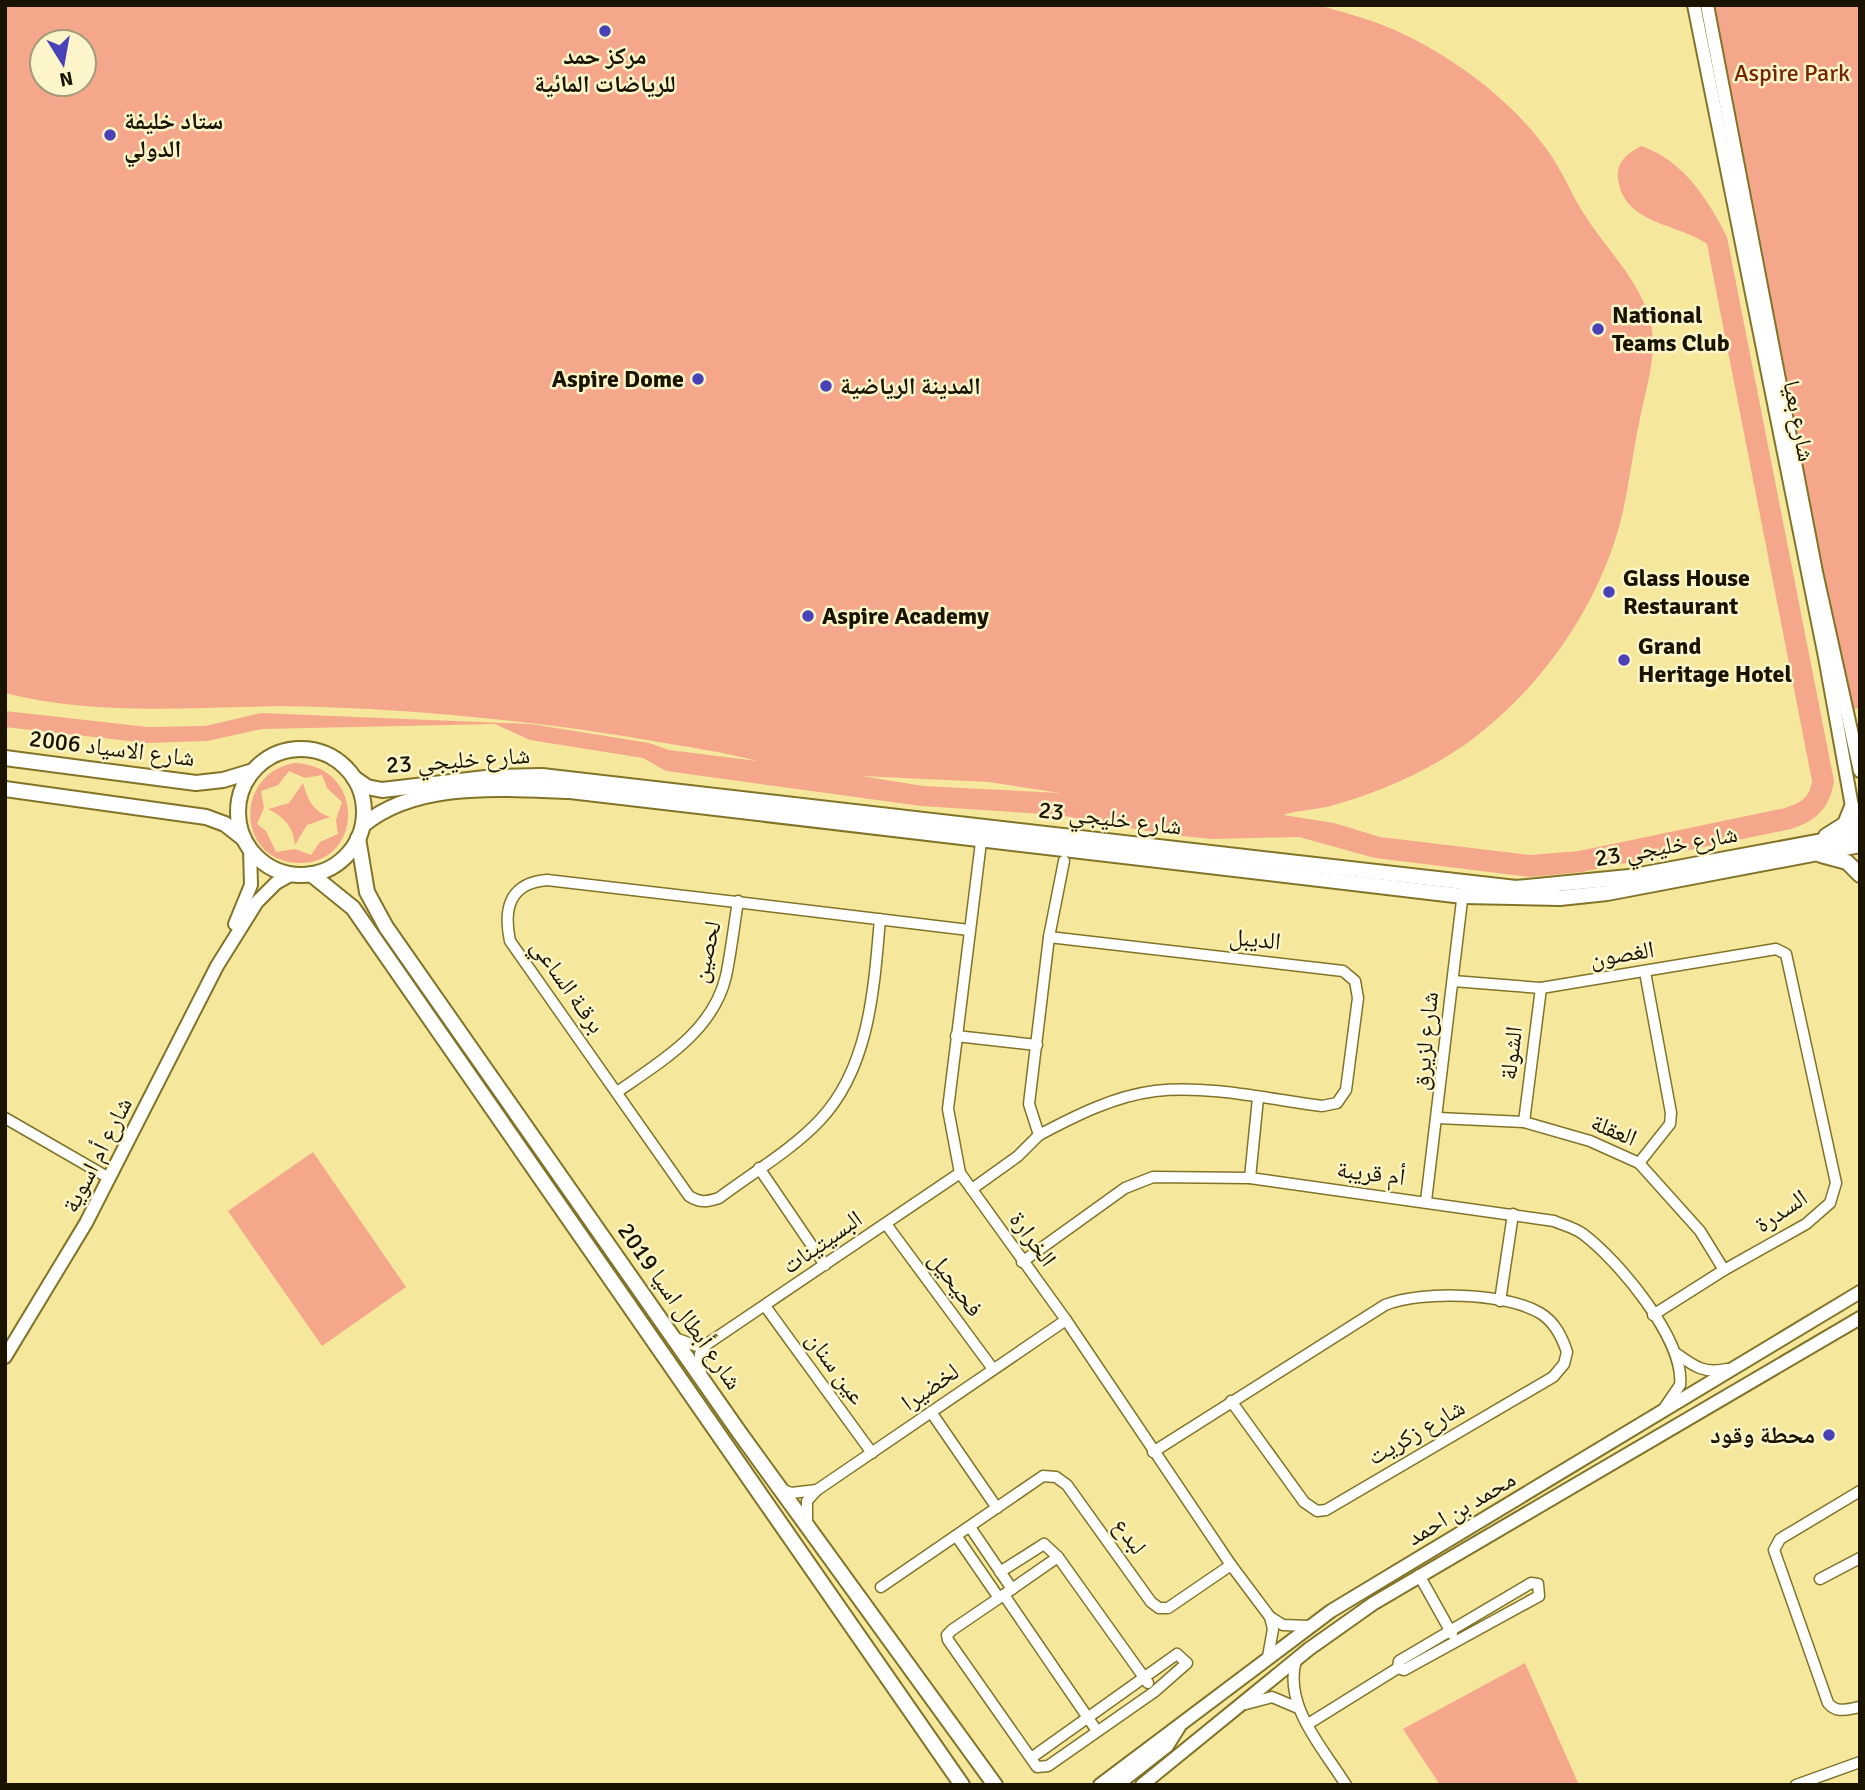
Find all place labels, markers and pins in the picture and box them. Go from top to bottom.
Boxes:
marker: مركز حمد للرياضات المائية [597,23,613,39]
place label: مركز حمد للرياضات المائية [534,41,676,99]
place label: ستاد خليفة الدولي [124,106,223,168]
marker: ستاد خليفة الدولي [102,127,118,143]
place label: National Teams Club [1612,300,1730,358]
marker: National Teams Club [1590,321,1606,337]
place label: Aspire Dome [552,364,684,394]
marker: Aspire Dome [690,371,706,387]
place label: المدينة الرياضية [840,371,981,401]
marker: المدينة الرياضية [818,378,834,394]
place label: Glass House Restaurant [1623,563,1750,621]
marker: Glass House Restaurant [1601,584,1617,600]
place label: Aspire Academy [822,601,989,631]
marker: Aspire Academy [800,608,816,624]
place label: Grand Heritage Hotel [1638,631,1792,689]
marker: Grand Heritage Hotel [1616,652,1632,668]
place label: محطة وقود [1710,1420,1815,1450]
marker: محطة وقود [1821,1427,1837,1443]

